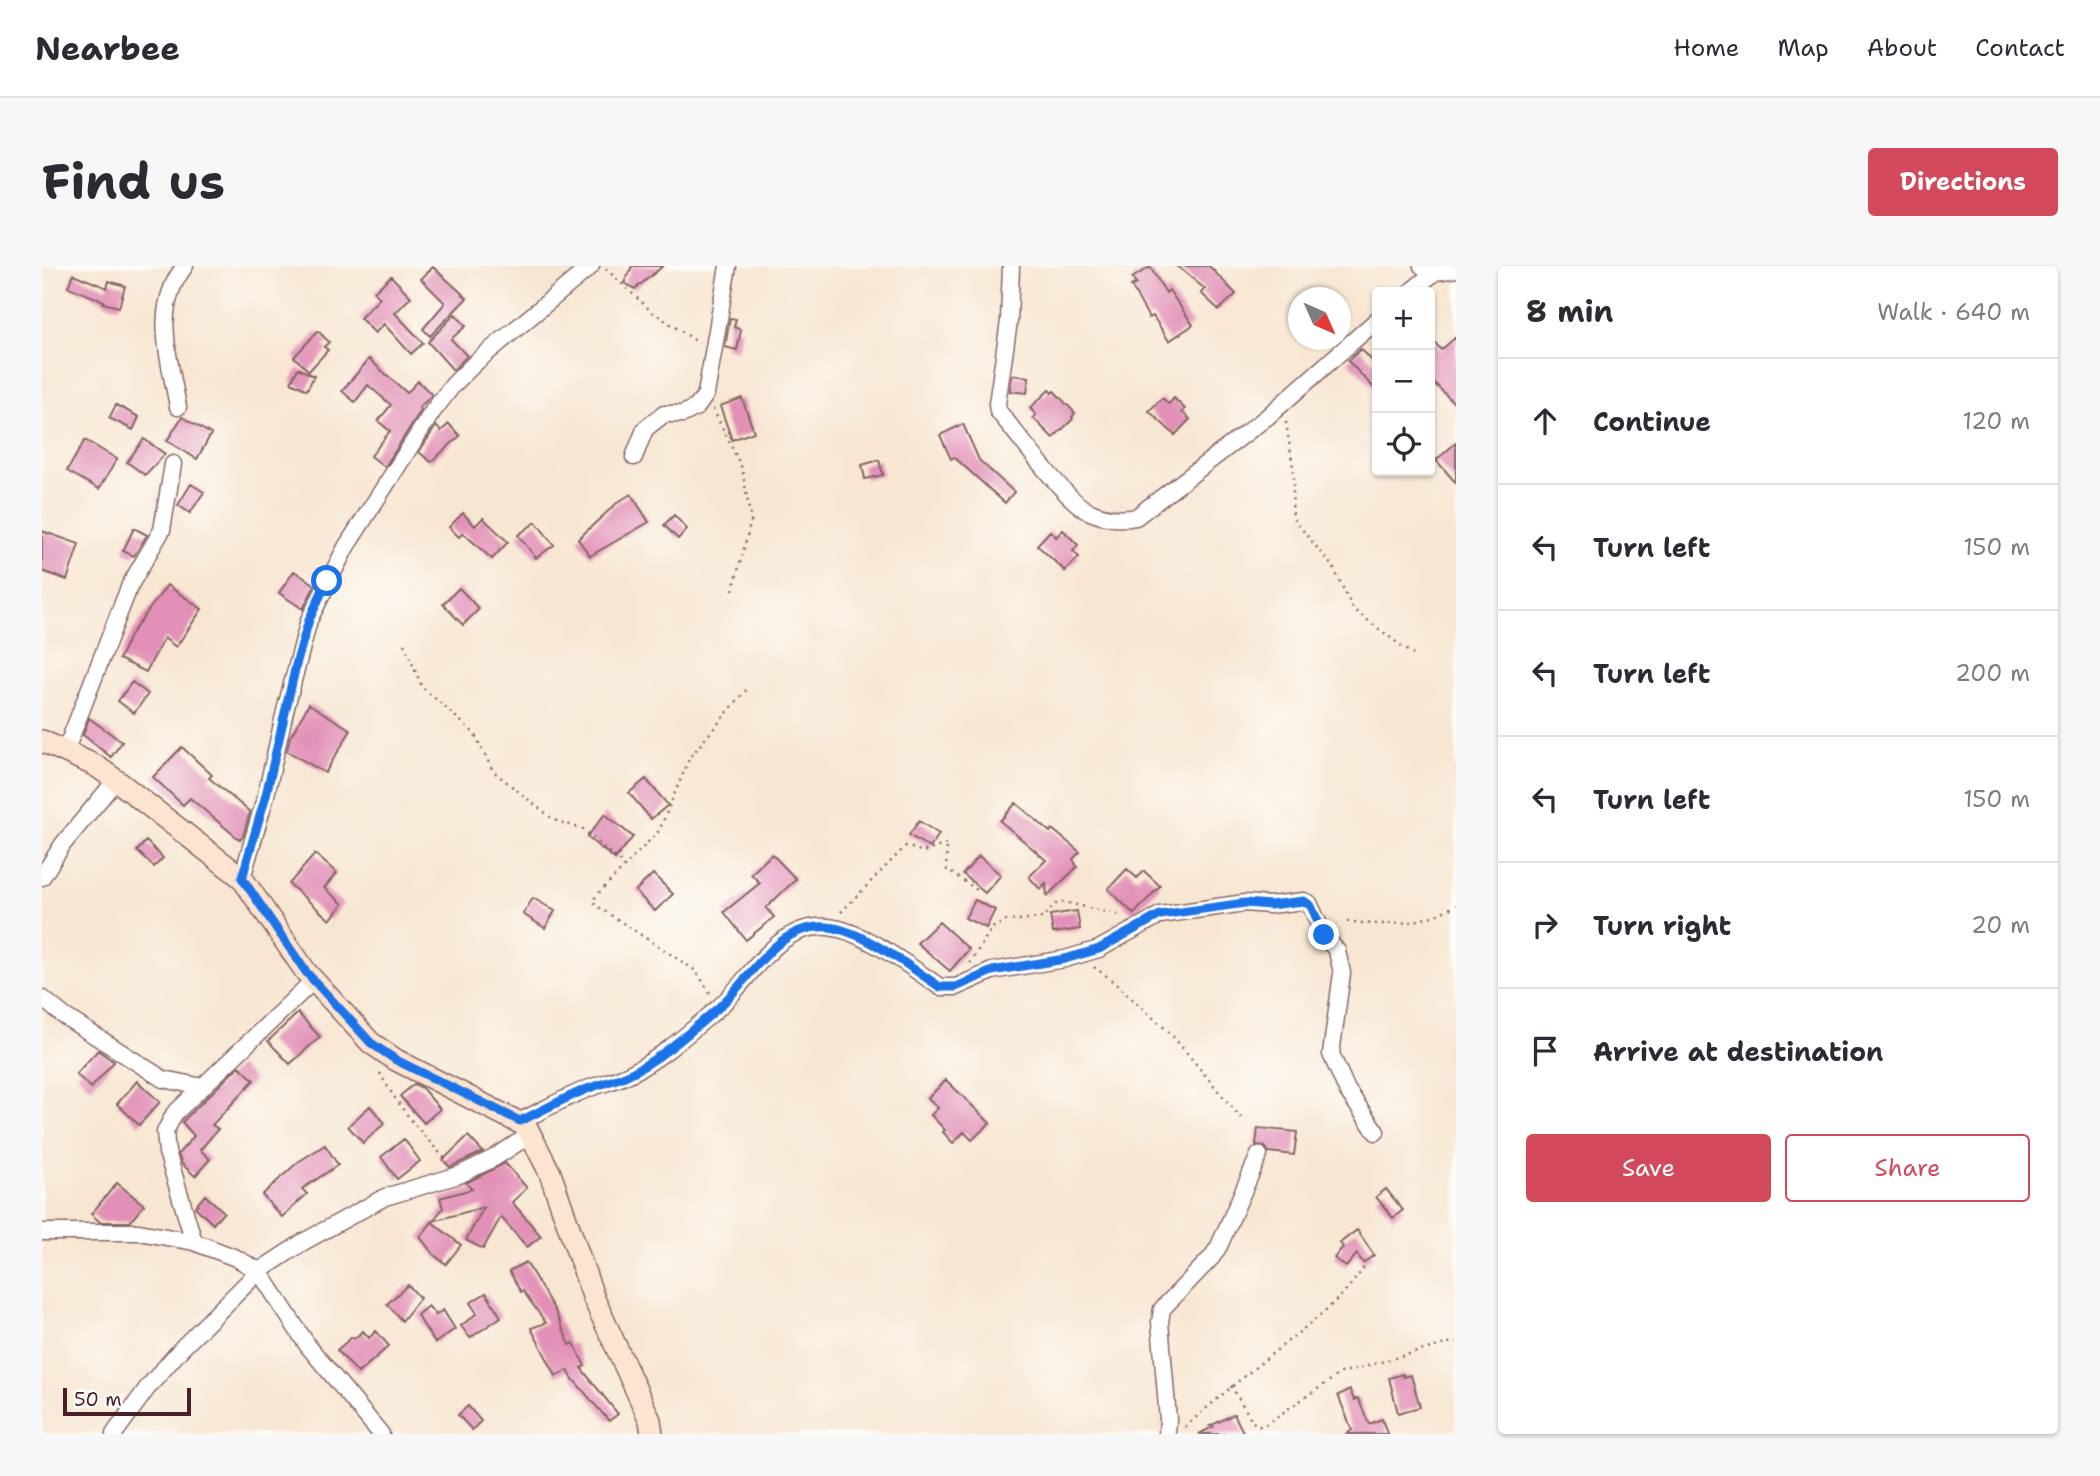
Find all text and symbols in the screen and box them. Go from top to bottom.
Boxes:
text: Nearbee [35,26,180,71]
text: Home [1673,32,1739,64]
text: Map [1777,32,1829,64]
text: About [1867,32,1937,64]
text: Contact [1975,32,2065,64]
button: Directions [1868,148,2058,216]
text: Find us [42,149,225,215]
north arrow [1288,287,1351,350]
map controls [1372,287,1435,476]
button: + [1372,287,1435,350]
text: 8 min [1526,291,1613,332]
text: Walk · 640 m [1877,297,2030,327]
button: − [1372,350,1435,413]
icon: ahead [1526,402,1564,440]
text: Continue [1593,404,1711,439]
text: 120 m [1962,406,2030,436]
button: locate [1372,413,1435,476]
icon: left [1526,528,1564,566]
text: Turn left [1593,530,1710,565]
text: 150 m [1963,532,2030,562]
route start [311,565,342,596]
icon: left [1526,654,1564,692]
text: Turn left [1593,656,1710,691]
text: 200 m [1955,658,2030,688]
icon: left [1526,780,1564,818]
text: Turn left [1593,782,1710,817]
text: 150 m [1963,784,2030,814]
icon: right [1526,906,1564,944]
text: Turn right [1593,908,1731,943]
text: 20 m [1971,910,2030,940]
route end [1308,919,1339,950]
icon: arrive [1526,1032,1564,1070]
text: Arrive at destination [1593,1034,1883,1069]
button: Save [1526,1134,1771,1202]
button: Share [1785,1134,2030,1202]
scale bar [63,1385,191,1417]
text: 50 m [74,1387,122,1412]

